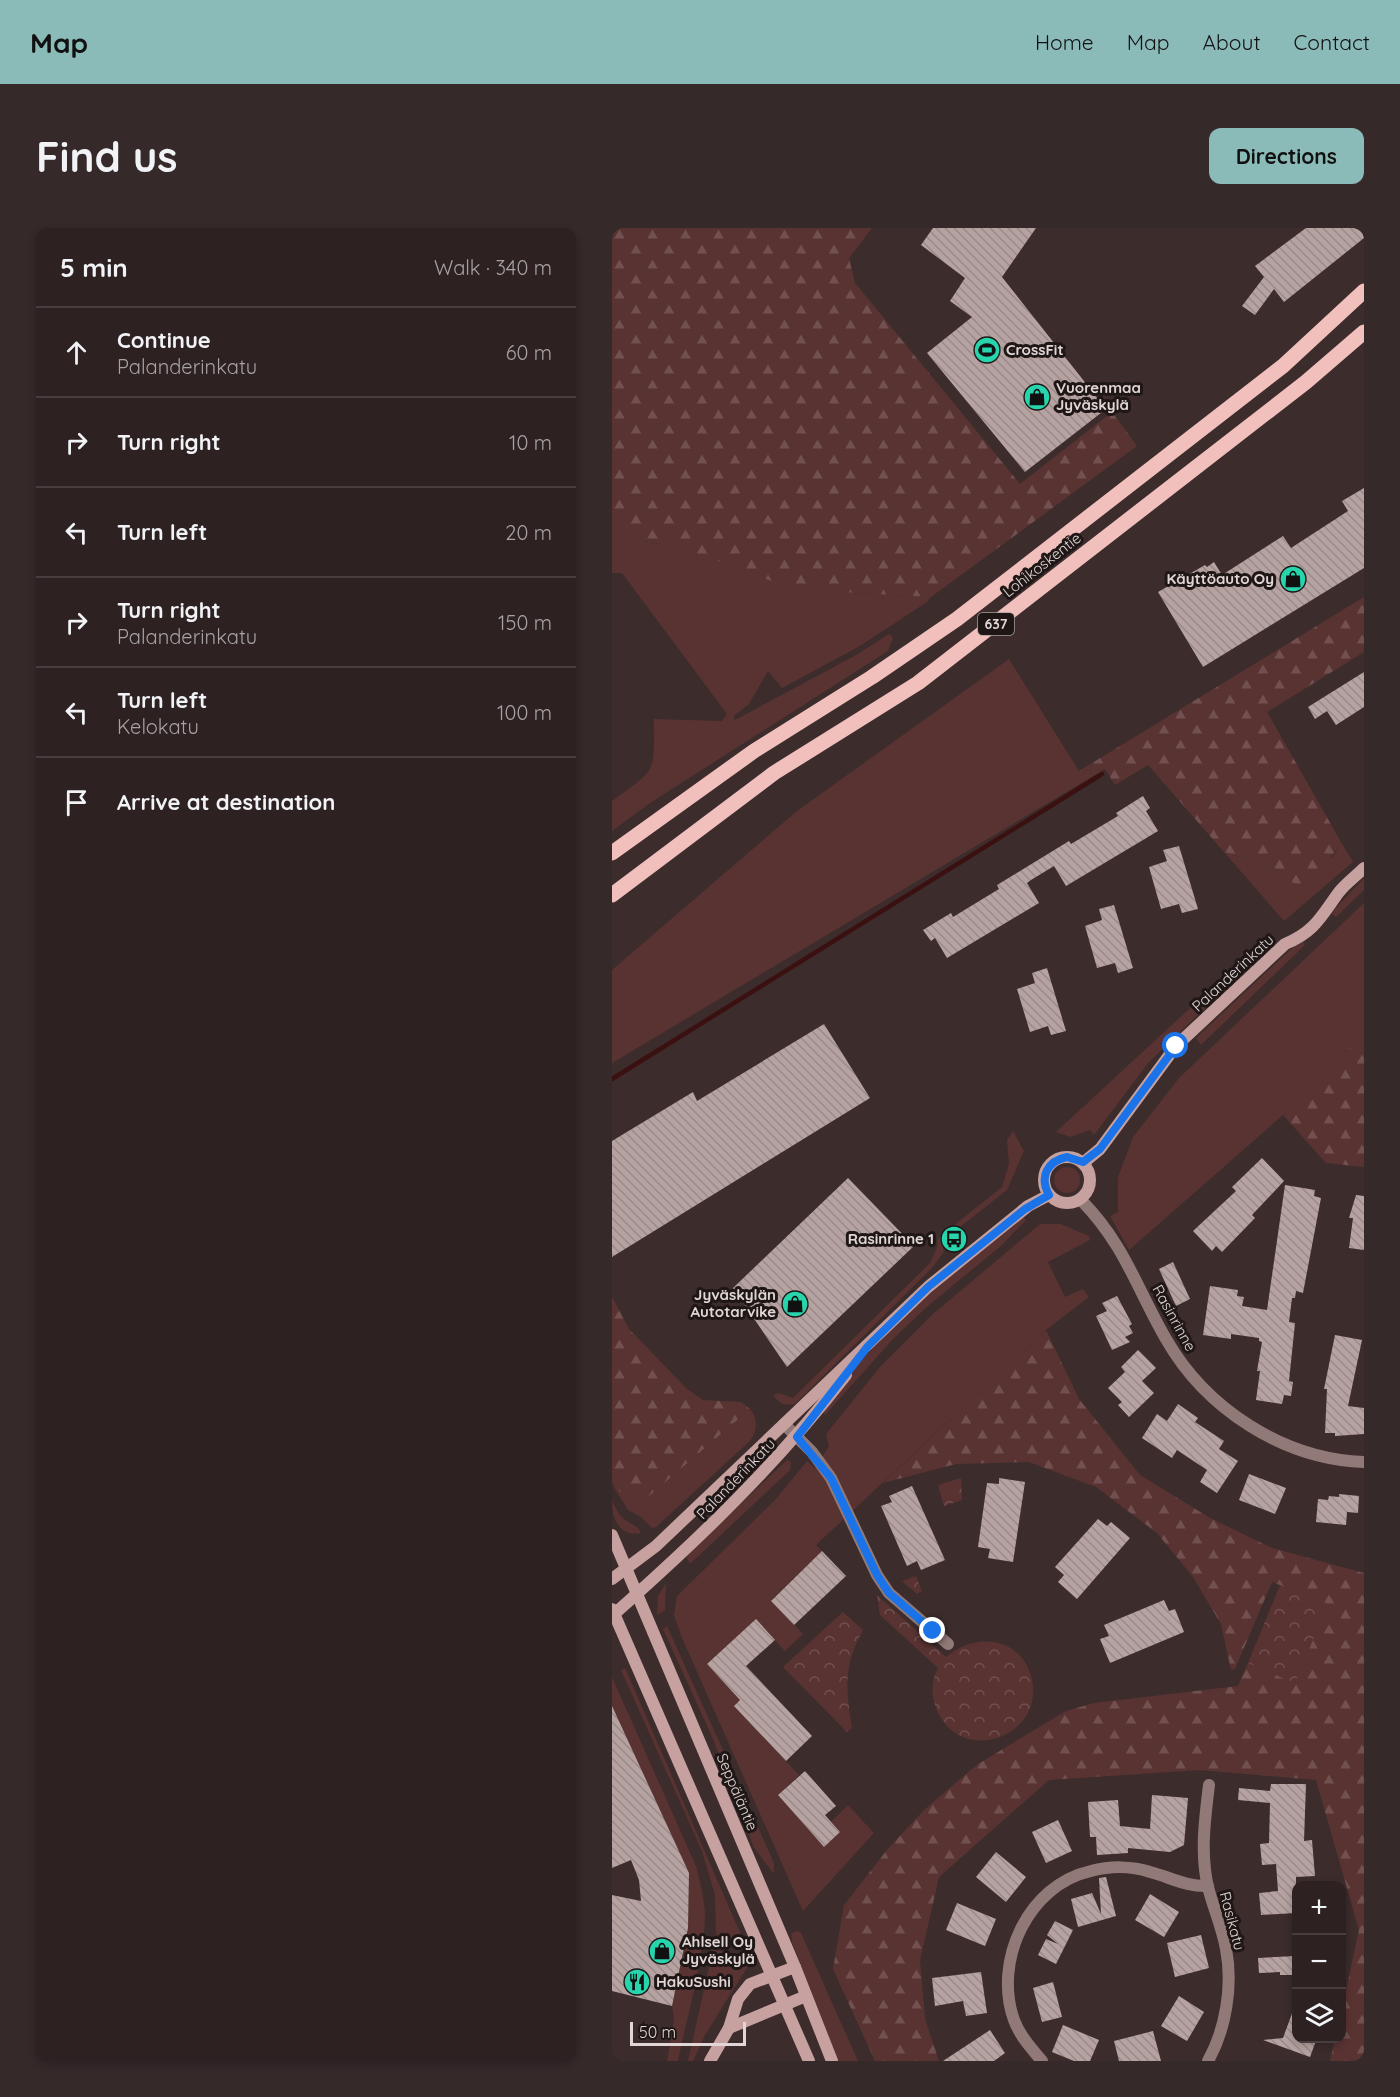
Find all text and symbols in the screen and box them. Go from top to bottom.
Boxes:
text: Map [30,25,88,60]
text: Home [1035,29,1094,55]
text: Map [1127,29,1170,55]
text: About [1203,29,1261,55]
text: Contact [1294,29,1370,55]
button: Directions [1209,128,1364,184]
text: Find us [36,130,178,183]
text: 5 min [60,251,128,284]
text: Walk · 340 m [434,255,552,280]
text: Continue [117,326,211,354]
sports icon: CrossFit [972,335,1002,365]
icon: ahead [60,336,93,369]
text: 60 m [506,340,552,365]
place label: CrossFit [1006,340,1064,359]
text: Palanderinkatu [117,354,257,379]
place label: Vuorenmaa Jyväskylä [1056,378,1141,414]
shop icon: Vuorenmaa Jyväskylä [1022,382,1052,412]
icon: right [60,426,93,459]
text: Turn right [117,428,221,456]
text: 10 m [509,430,552,455]
icon: left [60,516,93,549]
text: Turn left [117,518,207,546]
text: 20 m [505,520,552,545]
street label: Lohikoskentie [999,528,1085,601]
shop icon: Käyttöauto Oy [1278,564,1308,594]
place label: Käyttöauto Oy [1166,569,1274,588]
text: Turn right [117,596,221,624]
icon: right [60,606,93,639]
text: 150 m [498,610,552,635]
road number: 637 [978,613,1014,635]
text: Palanderinkatu [117,624,257,649]
text: Turn left [117,686,207,714]
icon: left [60,696,93,729]
text: 100 m [497,700,552,725]
text: Kelokatu [117,714,199,739]
icon: arrive [60,786,93,819]
text: Arrive at destination [117,788,335,816]
street label: Palanderinkatu [1188,930,1278,1015]
route start [1162,1032,1188,1058]
bus stop icon: Rasinrinne 1 [939,1224,969,1254]
place label: Rasinrinne 1 [848,1229,934,1248]
street label: Rasinrinne [1148,1281,1200,1354]
place label: Jyväskylän Autotarvike [690,1285,776,1321]
shop icon: Jyväskylän Autotarvike [780,1289,810,1319]
street label: Palanderinkatu [692,1434,779,1523]
route end [919,1617,945,1643]
street label: Seppäläntie [713,1750,762,1833]
map controls [1292,1881,1346,2043]
button: + [1292,1881,1346,1935]
street label: Rasikatu [1216,1889,1249,1952]
place label: Ahlsell Oy Jyväskylä [682,1932,755,1968]
button: − [1292,1935,1346,1989]
shop icon: Ahlsell Oy Jyväskylä [647,1936,677,1966]
restaurant icon: HakuSushi [622,1967,652,1997]
place label: HakuSushi [656,1972,731,1991]
button: layers [1292,1989,1346,2043]
scale bar [630,2019,746,2046]
text: 50 m [639,2022,676,2042]

